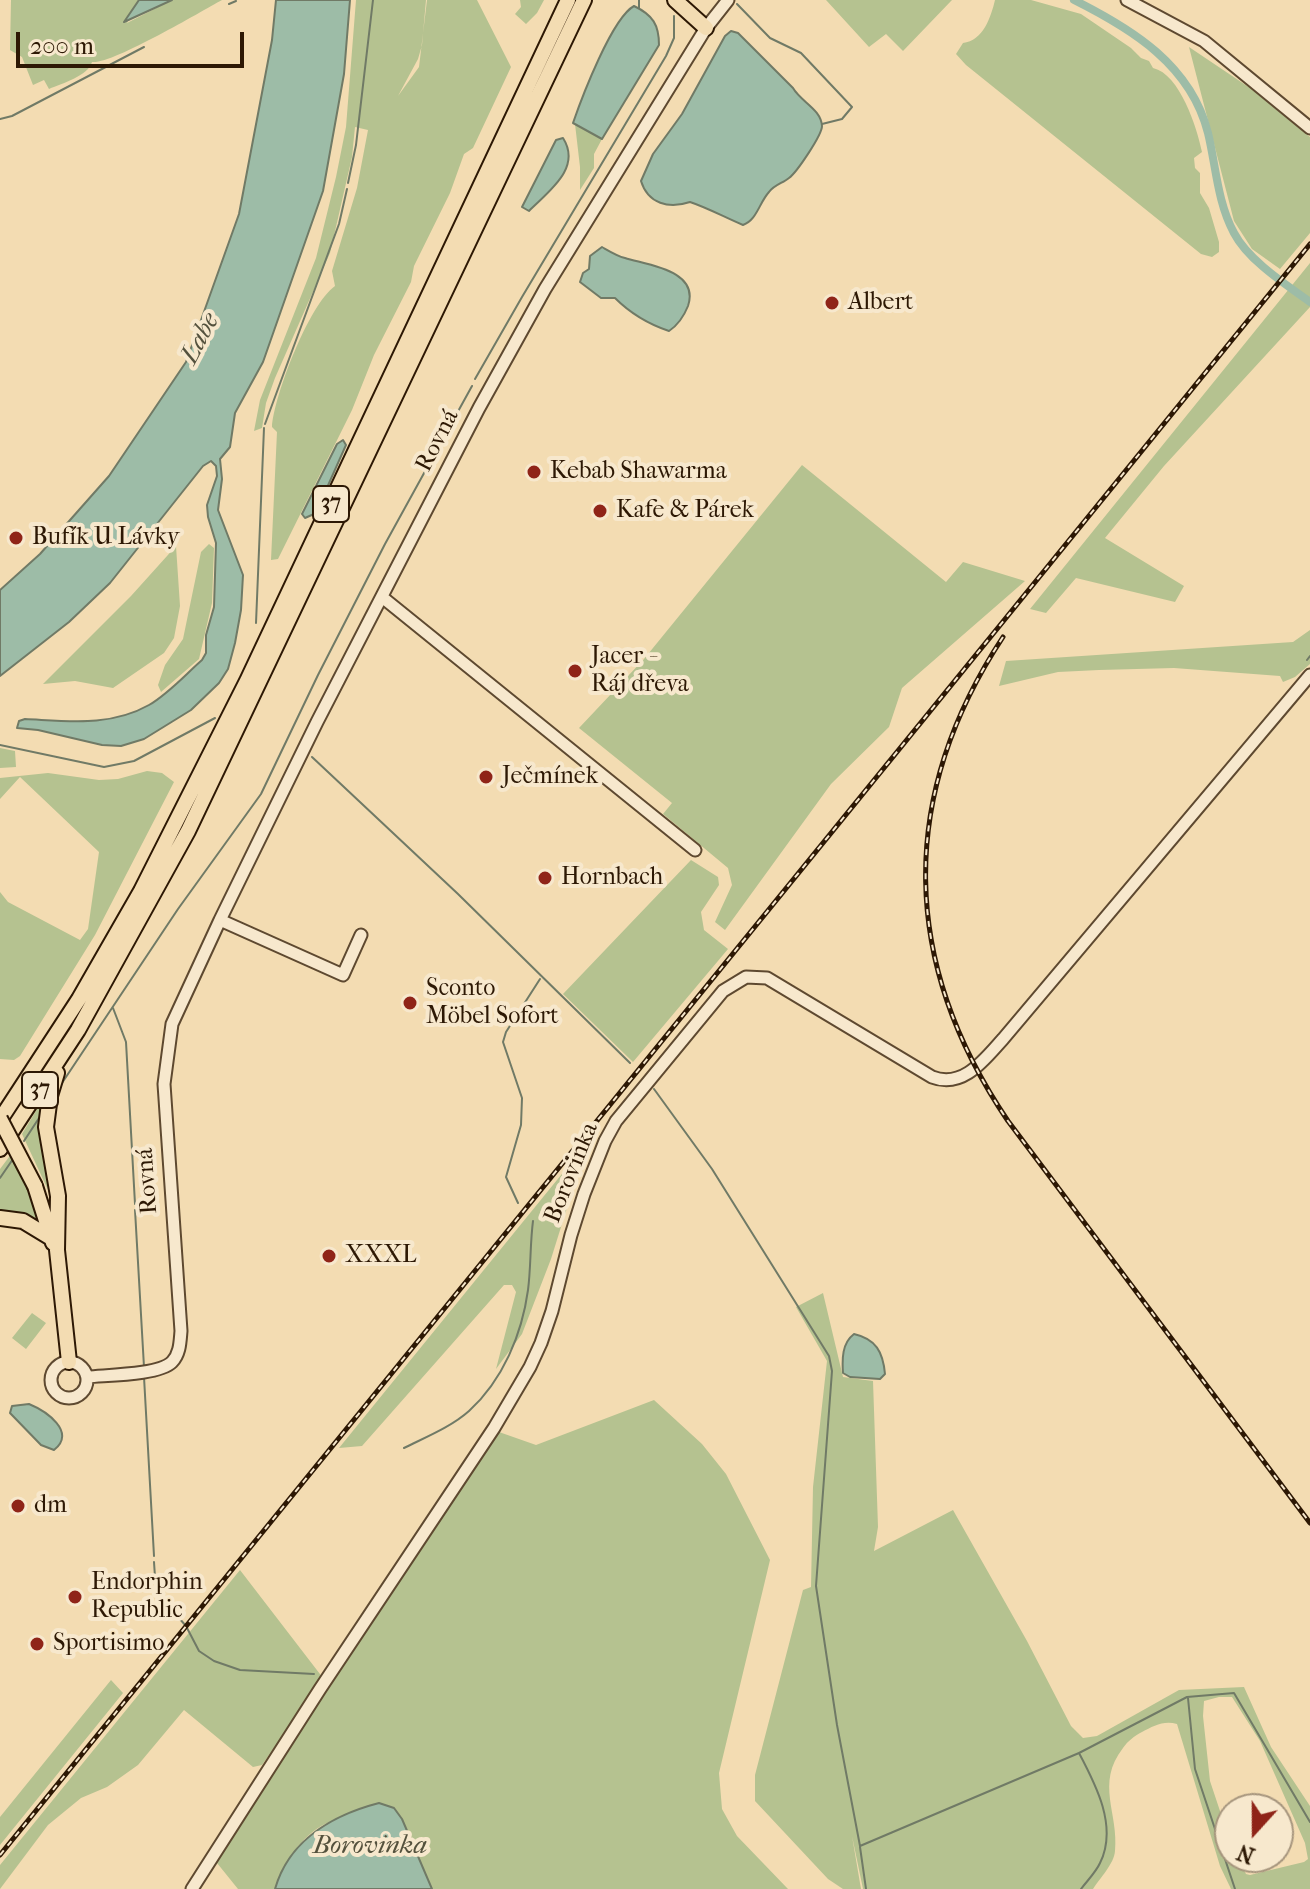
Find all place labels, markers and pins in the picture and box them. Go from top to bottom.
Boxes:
place label: Albert [848,289,913,317]
marker: Albert [823,294,841,312]
place label: Kebab Shawarma [550,458,727,486]
marker: Kebab Shawarma [525,463,543,481]
place label: Kafe & Párek [616,497,754,525]
marker: Kafe & Párek [591,502,609,520]
place label: Bufík U Lávky [32,524,180,552]
marker: Bufík U Lávky [7,529,25,547]
place label: Jacer - Ráj dřeva [591,643,689,699]
marker: Jacer - Ráj dřeva [566,662,584,680]
place label: Ječmínek [502,763,598,791]
marker: Ječmínek [477,768,495,786]
place label: Hornbach [561,864,663,892]
marker: Hornbach [536,869,554,887]
place label: Sconto Möbel Sofort [426,975,559,1031]
marker: Sconto Möbel Sofort [401,994,419,1012]
place label: XXXL [345,1242,416,1270]
marker: XXXL [320,1247,338,1265]
place label: dm [34,1492,67,1520]
marker: dm [9,1497,27,1515]
place label: Endorphin Republic [91,1569,203,1625]
marker: Endorphin Republic [66,1588,84,1606]
place label: Sportisimo [53,1630,164,1658]
marker: Sportisimo [28,1635,46,1653]

